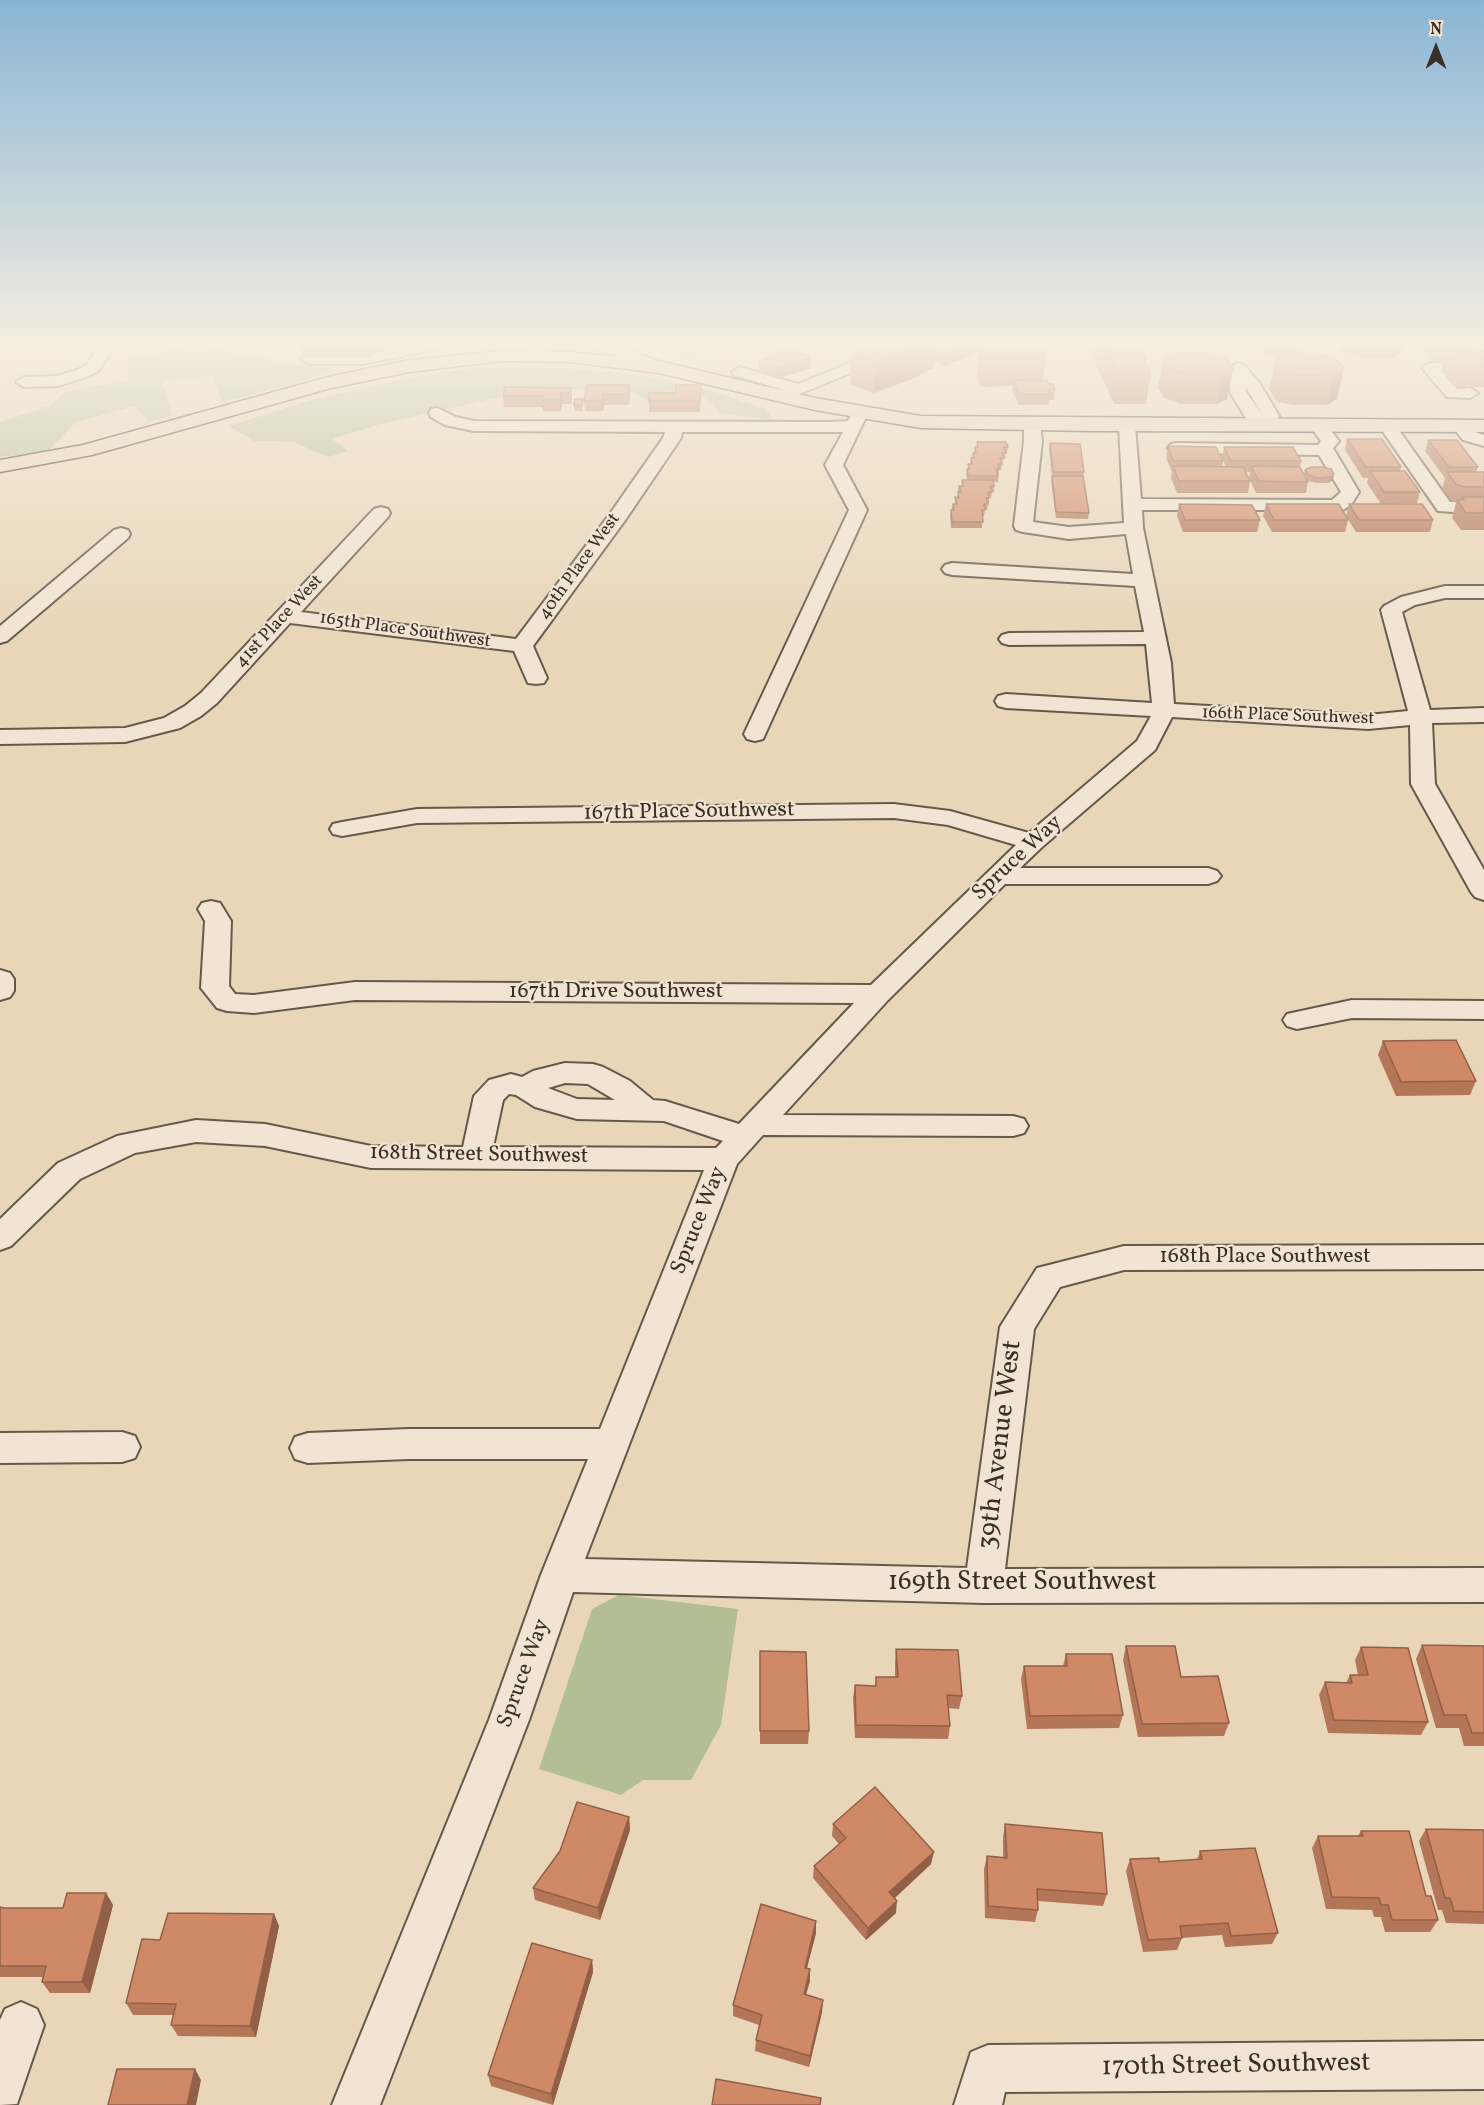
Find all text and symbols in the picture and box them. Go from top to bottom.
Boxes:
north arrow [1406,18,1466,78]
text: N [1430,19,1442,41]
street label: 40th Place West [534,510,626,624]
street label: 41st Place West [231,571,329,673]
street label: 165th Place Southwest [318,608,492,654]
street label: 166th Place Southwest [1201,703,1375,731]
street label: 167th Place Southwest [583,798,795,828]
street label: Spruce Way [967,811,1069,907]
street label: 167th Drive Southwest [509,980,723,1006]
street label: 168th Street Southwest [369,1141,589,1171]
street label: Spruce Way [666,1163,734,1279]
street label: 168th Place Southwest [1159,1245,1371,1271]
street label: 39th Avenue West [973,1338,1031,1552]
street label: 169th Street Southwest [888,1568,1156,1600]
street label: Spruce Way [493,1616,557,1732]
street label: 170th Street Southwest [1101,2048,1371,2086]

